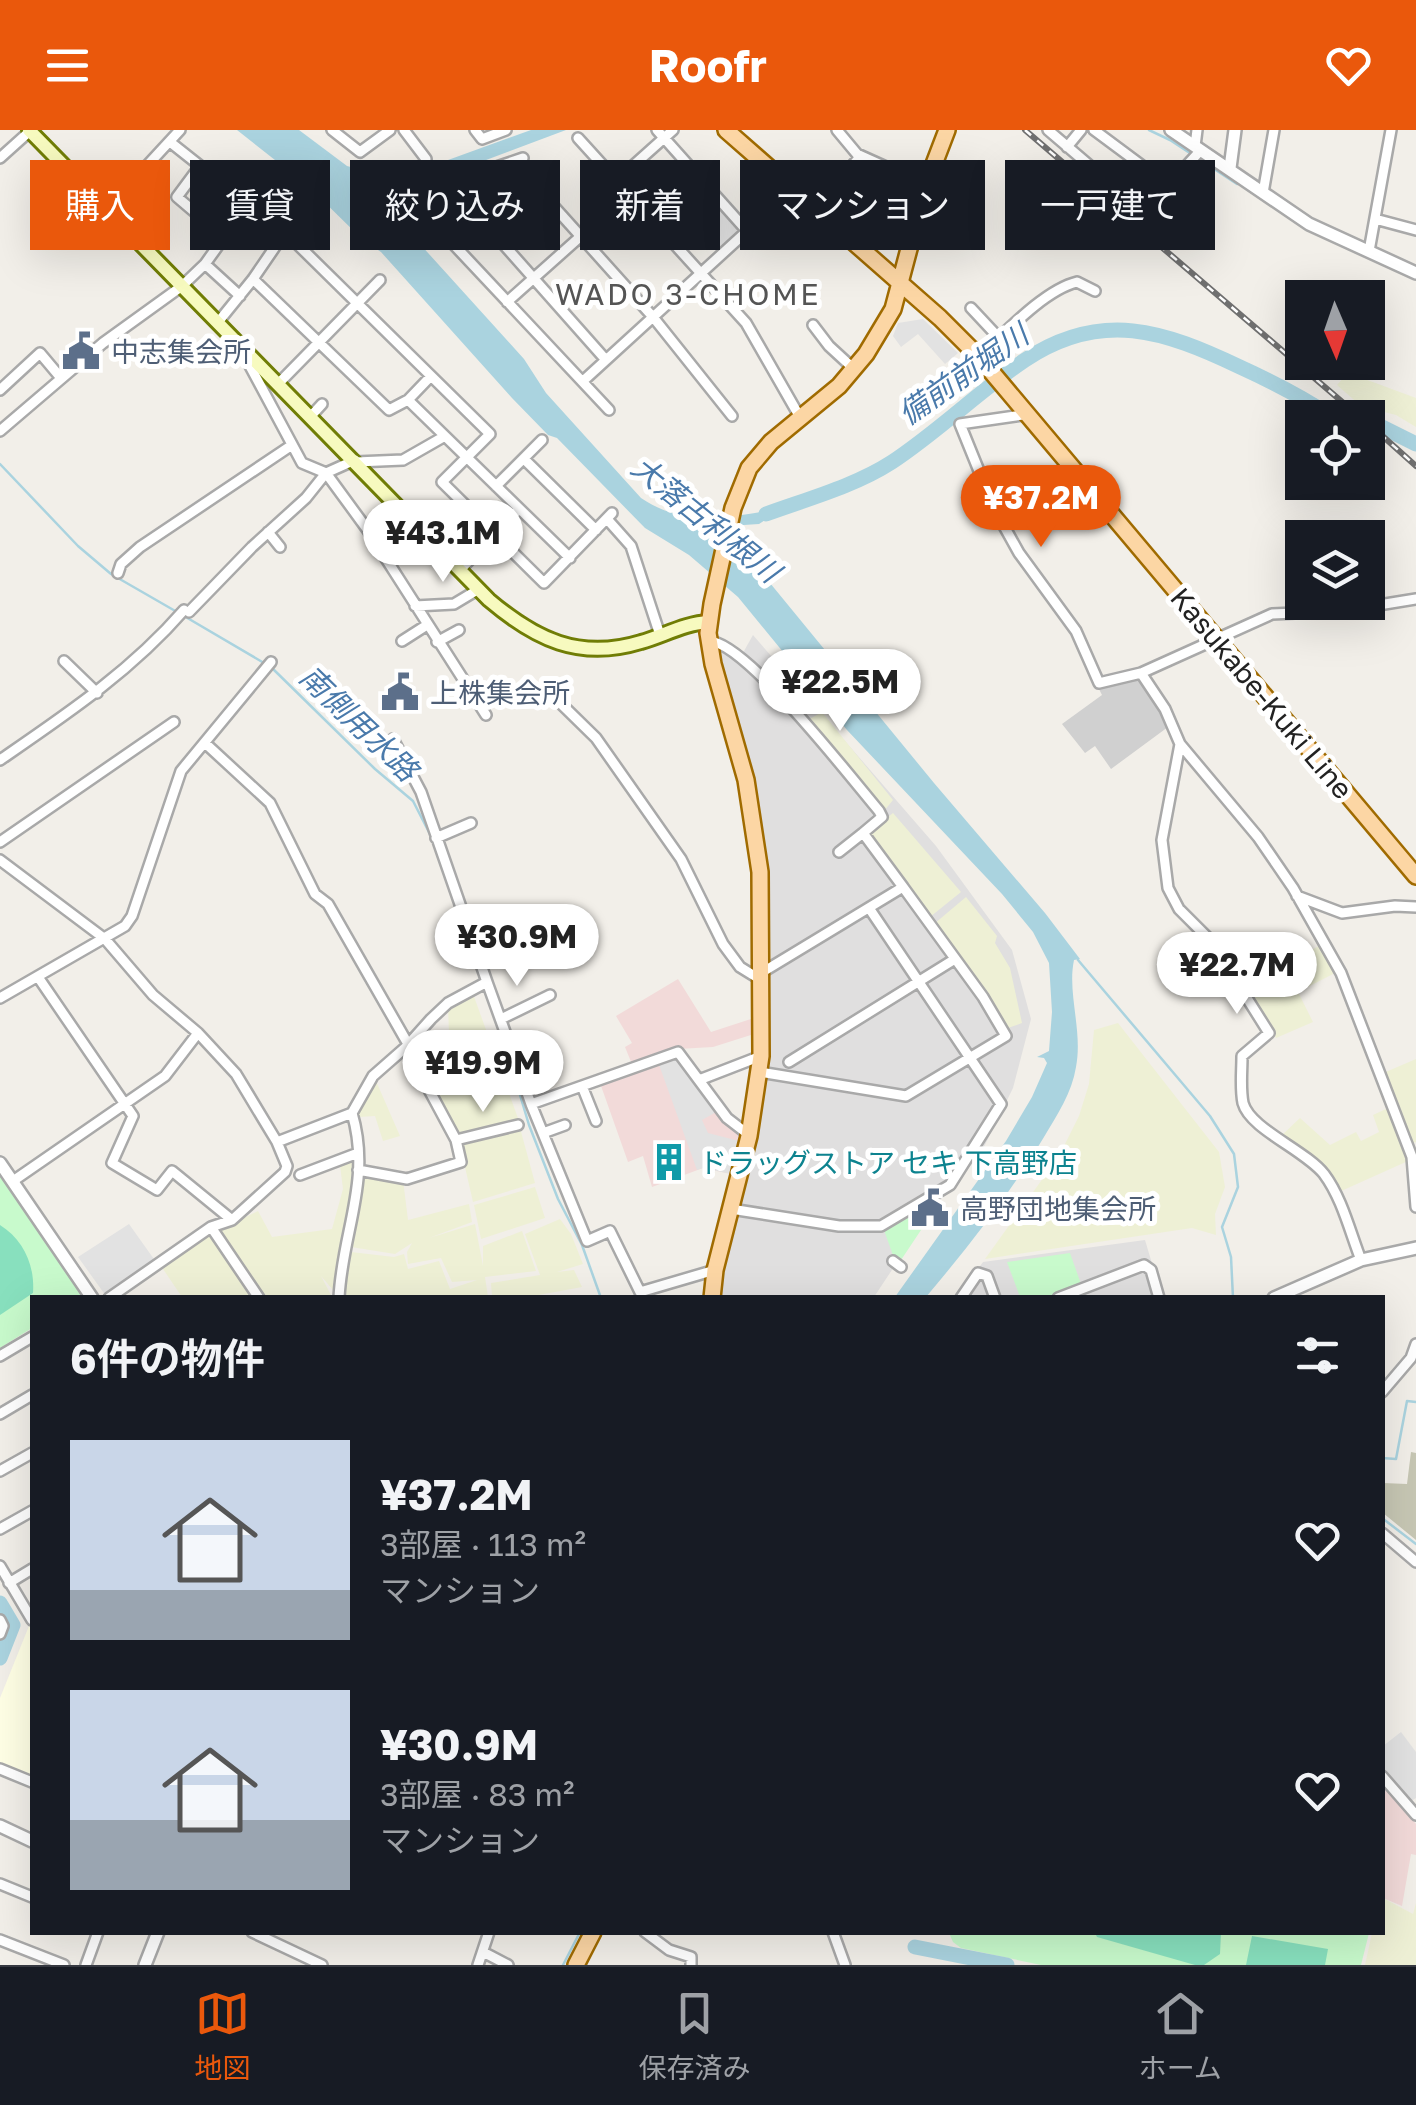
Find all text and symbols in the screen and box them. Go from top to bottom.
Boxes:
icon: menu [40,38,95,93]
text: Roofr [649,38,767,92]
icon: heart [1321,38,1376,93]
chip: 購入 [30,160,170,250]
chip: 賃貸 [190,160,330,250]
chip: 絞り込み [350,160,560,250]
chip: 新着 [580,160,720,250]
chip: マンション [740,160,985,250]
chip: 一戸建て [1005,160,1215,250]
district label: WADO 3-CHOME [555,276,821,312]
north arrow [1285,280,1385,380]
map controls [1285,280,1385,620]
water label: 備前前堀川 [891,315,1037,432]
public building icon: 中志集会所 [60,330,102,372]
place label: 中志集会所 [111,335,251,368]
button: locate [1285,400,1385,500]
water label: 大落古利根川 [625,448,790,592]
pin: ¥37.2M [960,465,1122,550]
text: ¥37.2M [983,478,1099,516]
pin: ¥43.1M [362,500,524,585]
text: ¥43.1M [385,513,501,551]
button: layers [1285,520,1385,620]
street label: Kasukabe-Kuki Line [1164,581,1360,805]
pin: ¥22.5M [759,649,921,734]
water label: 南側用水路 [293,658,428,790]
text: ¥22.5M [781,662,899,700]
public building icon: 上株集会所 [379,671,421,713]
place label: 上株集会所 [430,676,570,709]
pin: ¥30.9M [436,904,598,989]
text: ¥30.9M [457,917,577,955]
pin: ¥22.7M [1156,932,1318,1017]
text: ¥22.7M [1179,945,1295,983]
pin: ¥19.9M [402,1030,564,1115]
text: ¥19.9M [425,1043,541,1081]
building icon: ドラッグストア セキ 下高野店 [648,1141,690,1183]
place label: ドラッグストア セキ 下高野店 [699,1146,1077,1179]
public building icon: 高野団地集会所 [909,1187,951,1229]
place label: 高野団地集会所 [960,1192,1156,1225]
icon: filters [1290,1328,1345,1383]
text: 6件の物件 [70,1333,265,1383]
text: ¥37.2M [380,1469,533,1519]
icon: home [150,1480,270,1600]
icon: heart [1290,1513,1345,1568]
text: 3部屋 · 113 m² [380,1525,586,1563]
text: マンション [380,1571,540,1609]
text: ¥30.9M [380,1719,538,1769]
icon: home [150,1730,270,1850]
icon: heart [1290,1763,1345,1818]
text: 3部屋 · 83 m² [380,1775,574,1813]
text: マンション [380,1821,540,1859]
tab: 地図 [194,1986,250,2086]
tab: 保存済み [638,1986,750,2086]
tab: ホーム [1139,1986,1222,2086]

